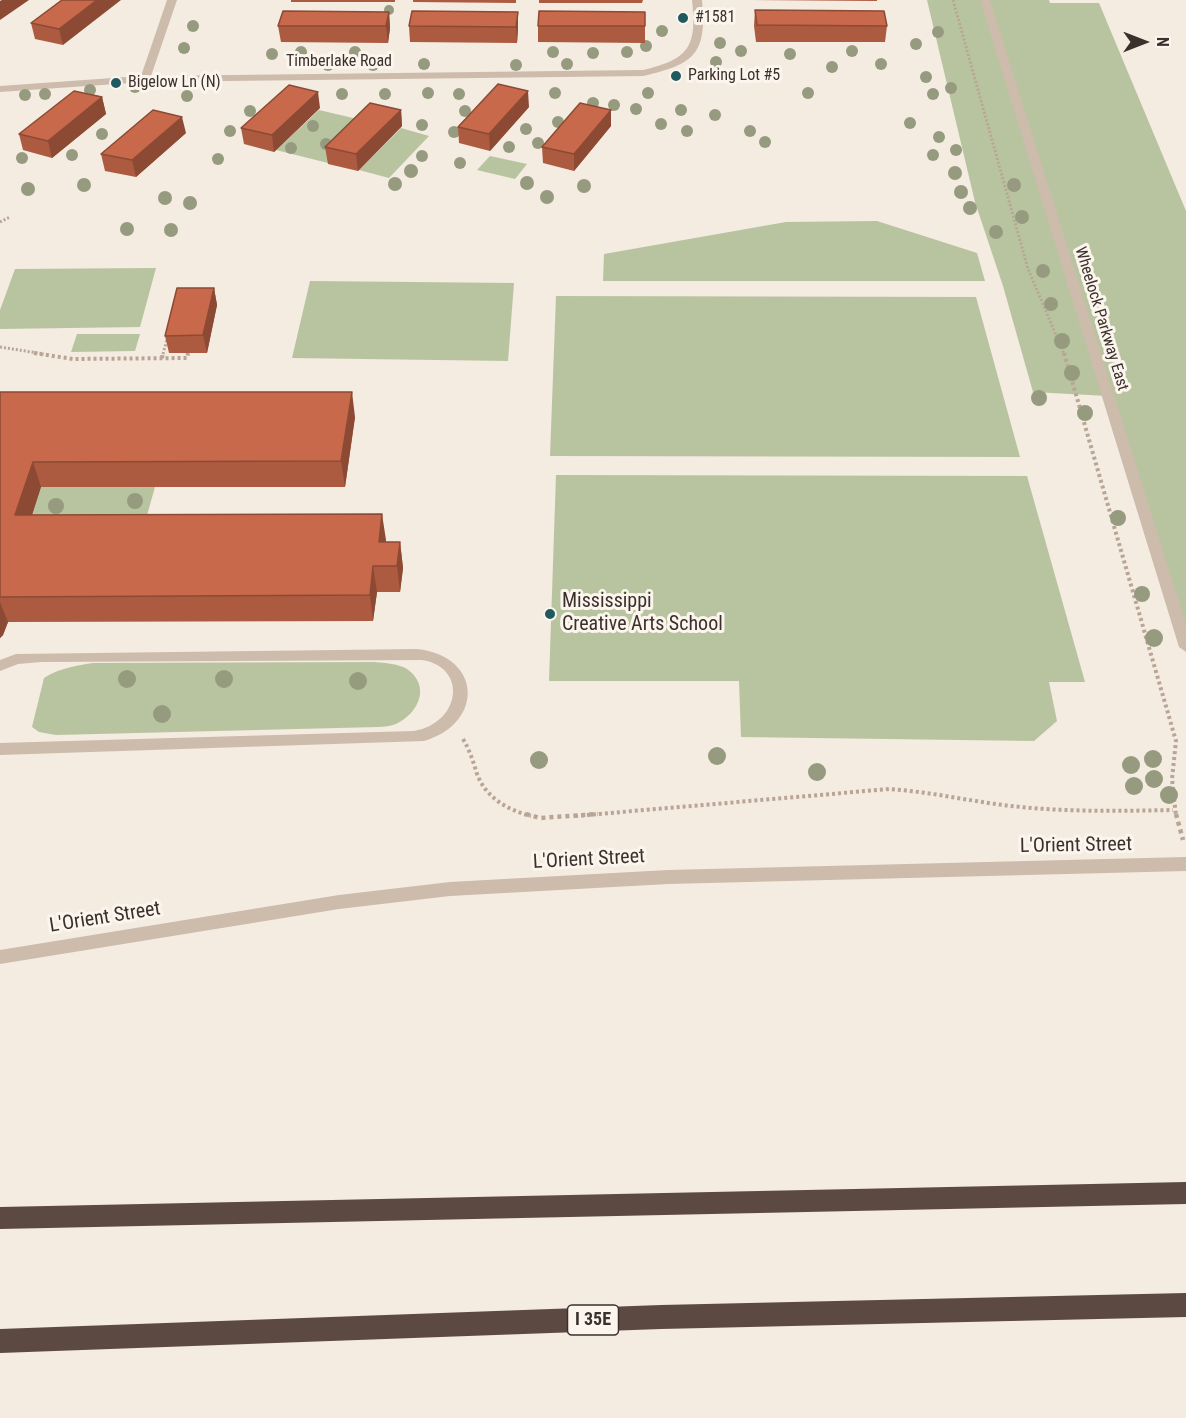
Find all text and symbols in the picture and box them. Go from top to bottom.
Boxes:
place label: #1581 [695,8,735,28]
marker: #1581 [676,11,690,25]
north arrow [1114,12,1174,72]
text: N [1153,37,1172,47]
street label: Timberlake Road [286,52,392,72]
place label: Parking Lot #5 [688,66,780,86]
marker: Parking Lot #5 [669,69,683,83]
place label: Bigelow Ln (N) [128,73,221,93]
marker: Bigelow Ln (N) [109,76,123,90]
street label: Wheelock Parkway East [1070,245,1132,393]
place label: Mississippi Creative Arts School [562,590,723,637]
marker: Mississippi Creative Arts School [543,607,557,621]
street label: L'Orient Street [1020,833,1132,859]
street label: L'Orient Street [532,845,646,875]
street label: L'Orient Street [48,897,162,939]
road number: I 35E [568,1305,618,1335]

